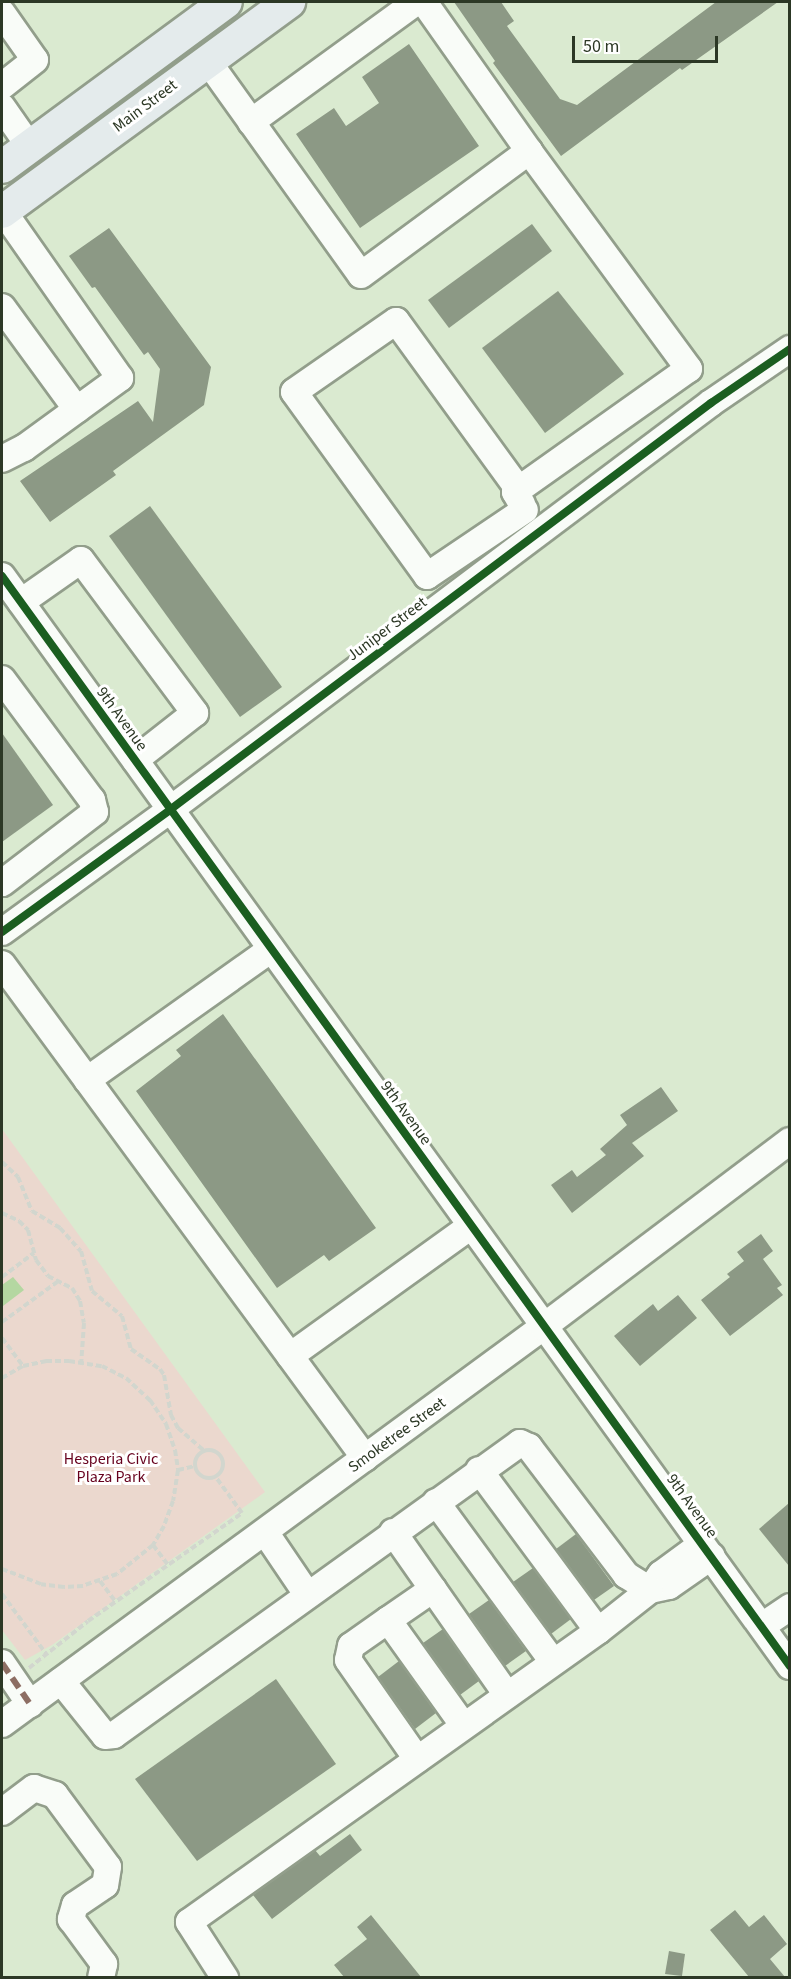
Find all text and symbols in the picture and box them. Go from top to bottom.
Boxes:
scale bar [575,24,720,62]
text: 50 m [583,34,619,59]
street label: Main Street [109,76,181,136]
street label: Juniper Street [343,593,431,665]
street label: 9th Avenue [92,683,152,755]
street label: 9th Avenue [376,1077,436,1149]
street label: Smoketree Street [344,1393,450,1477]
park label: Hesperia Civic Plaza Park [64,1449,158,1487]
street label: 9th Avenue [662,1470,722,1542]

